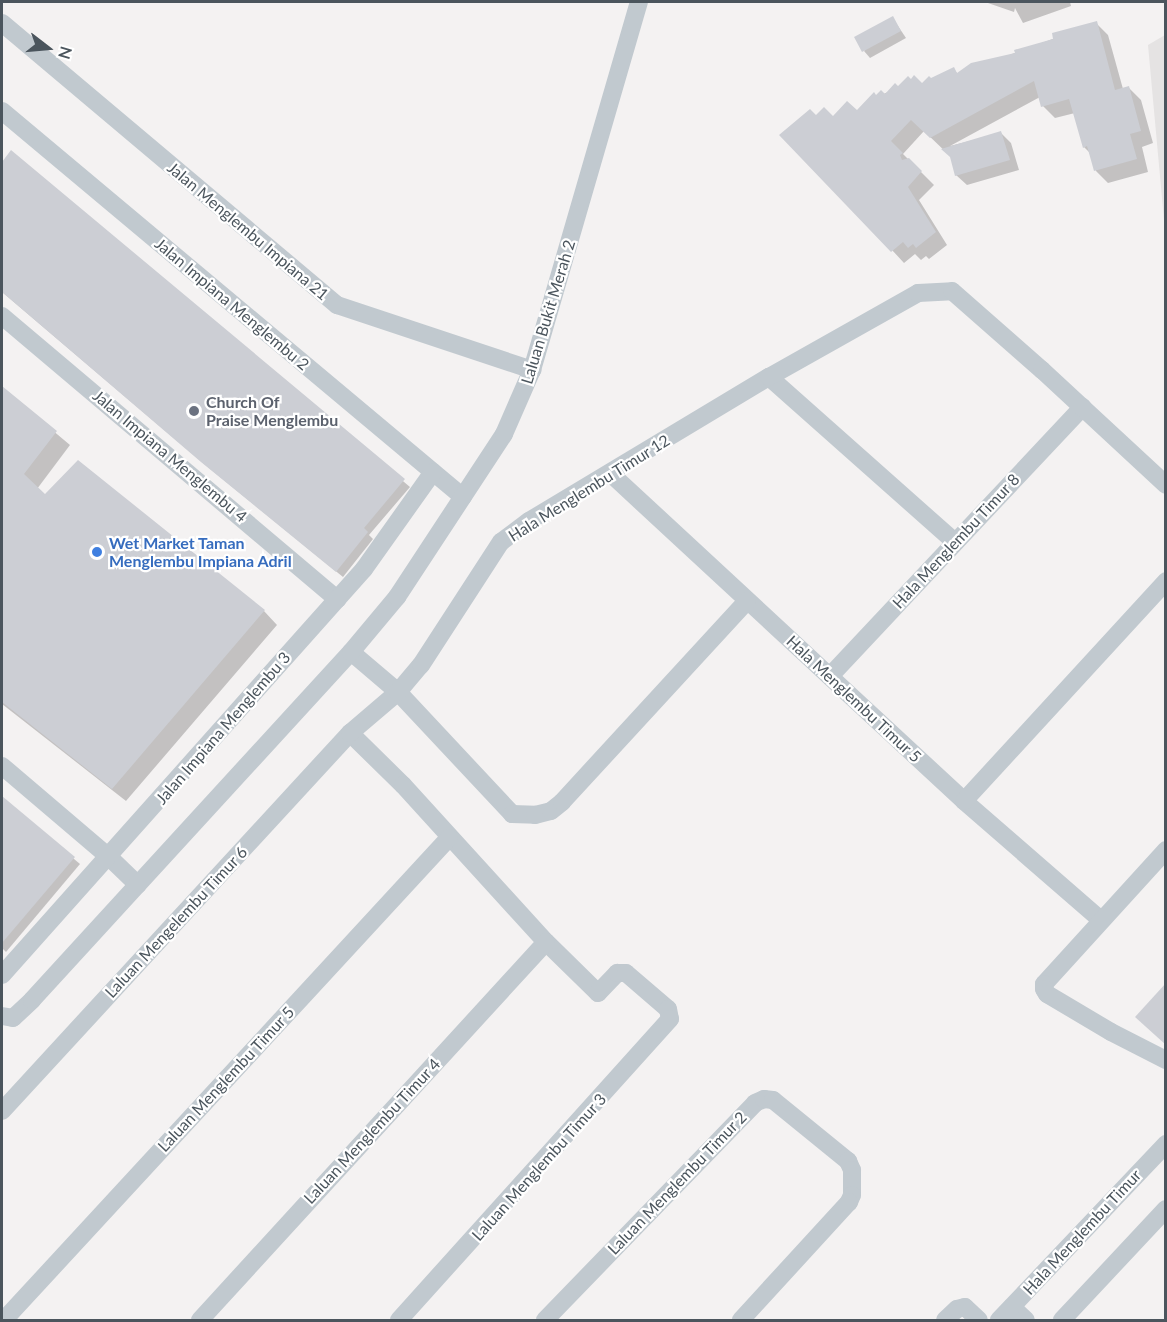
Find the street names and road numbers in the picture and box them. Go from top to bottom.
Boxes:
street label: Jalan Menglembu Impiana 21 [163,158,333,304]
street label: Jalan Impiana Menglembu 2 [151,234,313,374]
street label: Laluan Bukit Merah 2 [517,238,579,386]
street label: Jalan Impiana Menglembu 4 [89,386,251,526]
street label: Hala Menglembu Timur 12 [505,430,673,546]
street label: Hala Menglembu Timur 8 [888,469,1024,613]
street label: Hala Menglembu Timur 5 [782,631,926,767]
street label: Jalan Impiana Menglembu 3 [152,648,294,808]
street label: Laluan Mengelembu Timur 6 [101,842,251,1002]
street label: Laluan Menglembu Timur 5 [153,1002,299,1156]
street label: Laluan Menglembu Timur 4 [299,1054,445,1208]
street label: Laluan Menglembu Timur 3 [468,1089,610,1245]
street label: Laluan Menglembu Timur 2 [603,1107,751,1259]
street label: Hala Menglembu Timur [1019,1165,1145,1299]

